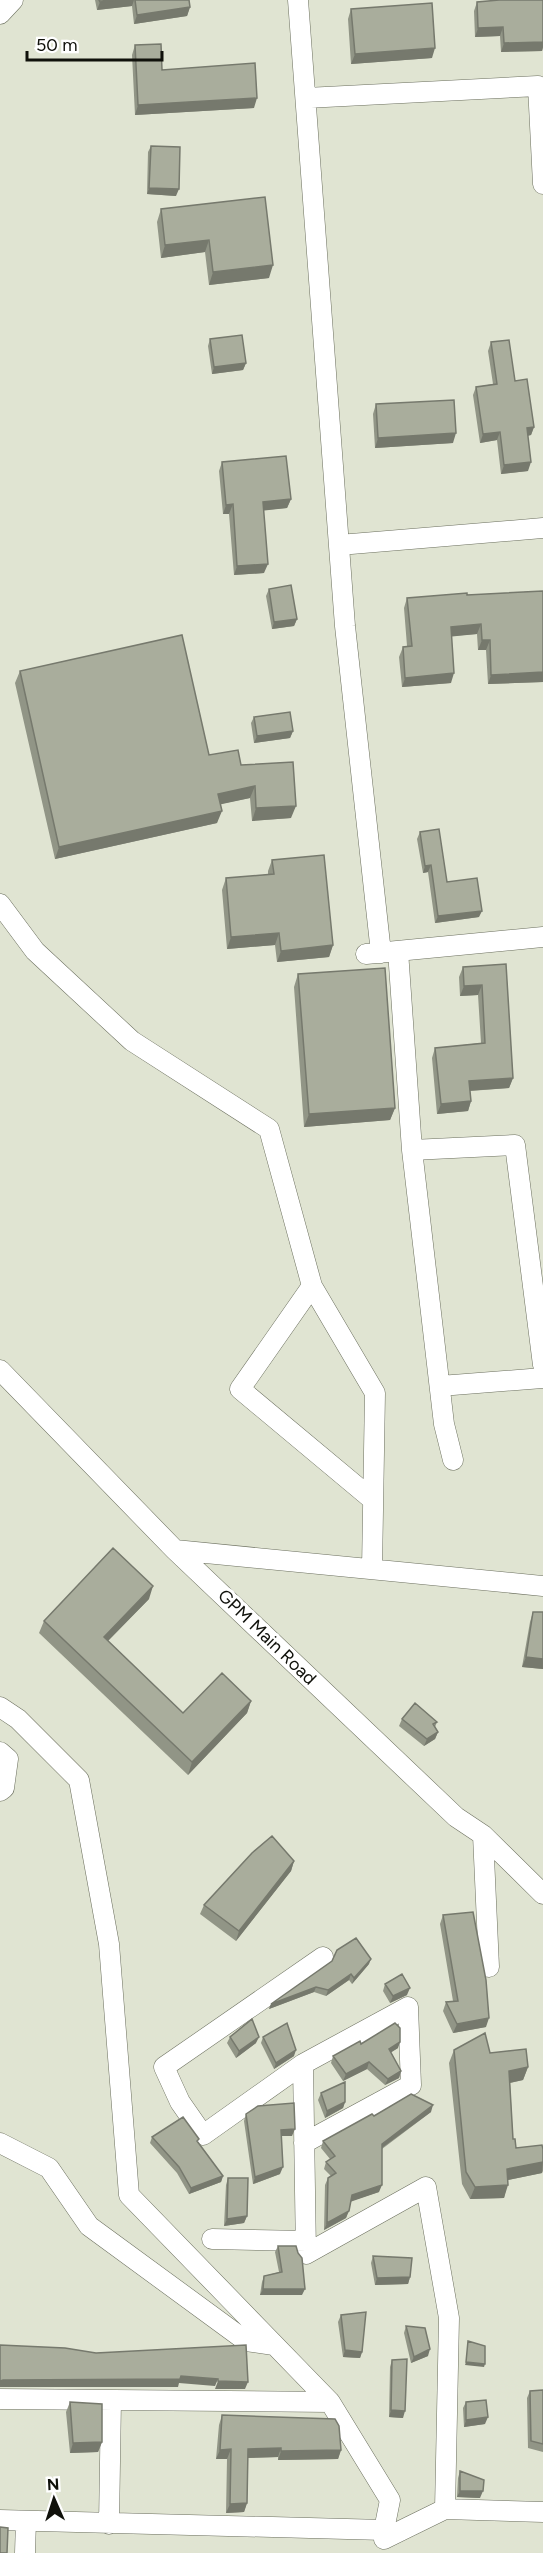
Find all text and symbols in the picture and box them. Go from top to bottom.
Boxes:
scale bar [27,24,162,62]
text: 50 m [36,34,78,56]
street label: GPM Main Road [213,1585,321,1689]
north arrow [24,2469,84,2529]
text: N [47,2475,60,2494]

